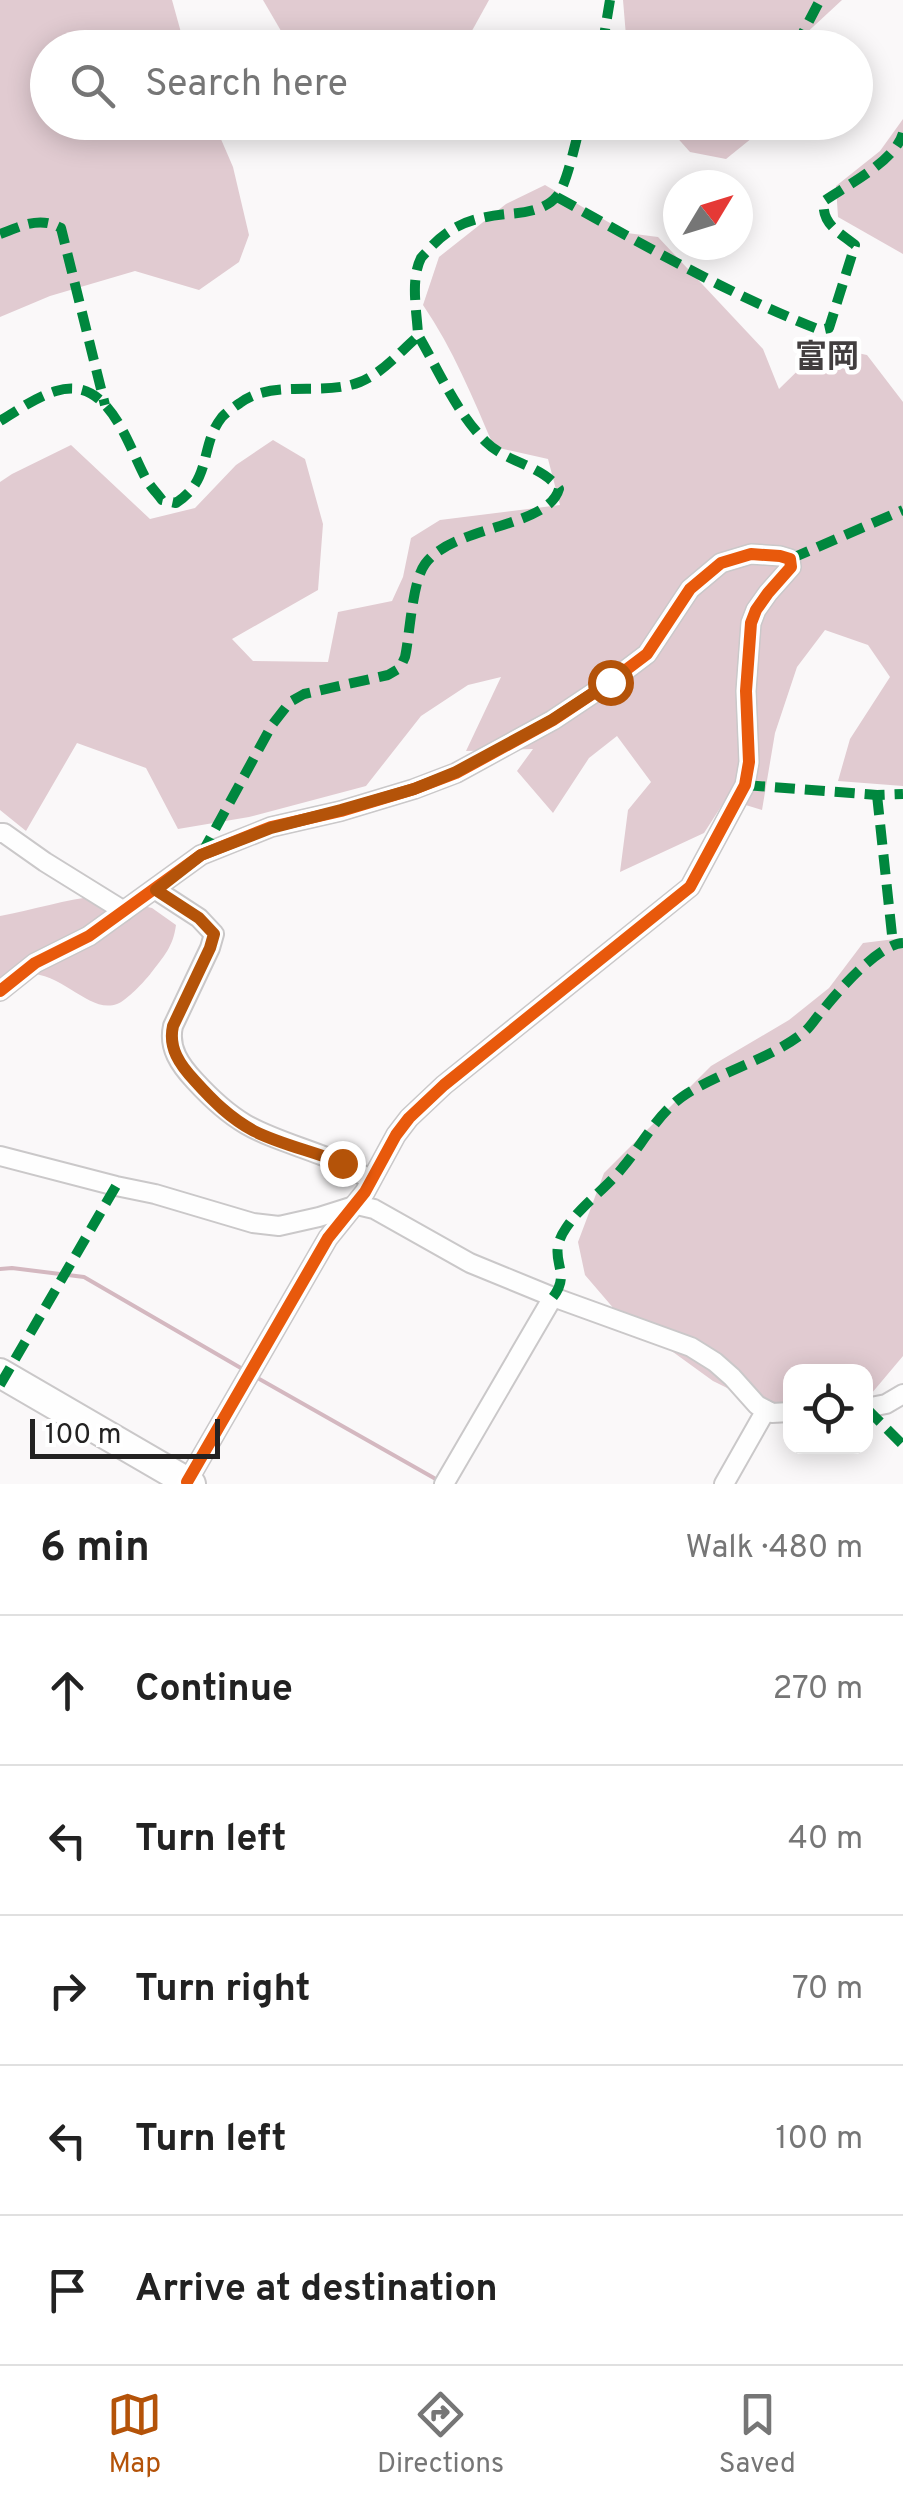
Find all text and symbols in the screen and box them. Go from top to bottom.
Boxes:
search box [30,30,873,140]
icon: search [65,58,120,113]
text: Search here [145,61,348,110]
north arrow [663,170,753,260]
district label: 富岡 [795,339,859,379]
route start [588,660,634,706]
route end [320,1141,366,1187]
map controls [783,1364,873,1454]
button: locate [783,1364,873,1454]
scale bar [30,1414,220,1458]
text: 100 m [45,1418,121,1454]
text: 6 min [40,1523,150,1576]
text: Walk · 480 m [685,1529,863,1569]
icon: ahead [40,1663,95,1718]
text: Continue [135,1666,293,1715]
text: 270 m [773,1670,863,1710]
icon: left [40,1813,95,1868]
text: Turn left [135,1816,287,1865]
text: 40 m [788,1820,863,1860]
icon: right [40,1963,95,2018]
text: Turn right [135,1966,310,2015]
text: 70 m [792,1970,863,2010]
icon: left [40,2113,95,2168]
text: Turn left [135,2116,287,2165]
text: 100 m [776,2120,863,2160]
icon: arrive [40,2263,95,2318]
text: Arrive at destination [135,2266,498,2315]
tab: Map [107,2387,162,2483]
tab: Directions [377,2387,504,2483]
tab: Saved [719,2387,796,2483]

